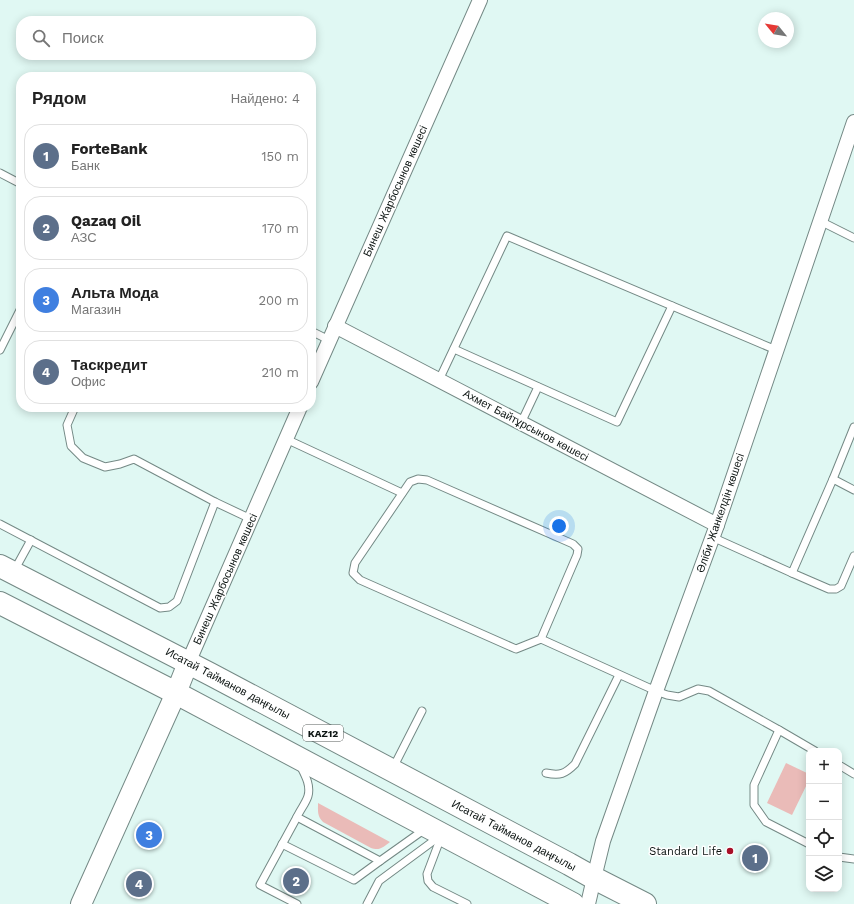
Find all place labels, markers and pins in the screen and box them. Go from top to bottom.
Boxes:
pin: 3 [136,820,162,850]
pin: 1 [742,843,768,873]
place label: Standard Life [649,845,722,858]
marker: Standard Life [725,846,735,856]
pin: 2 [283,866,309,896]
pin: 4 [126,869,152,899]

